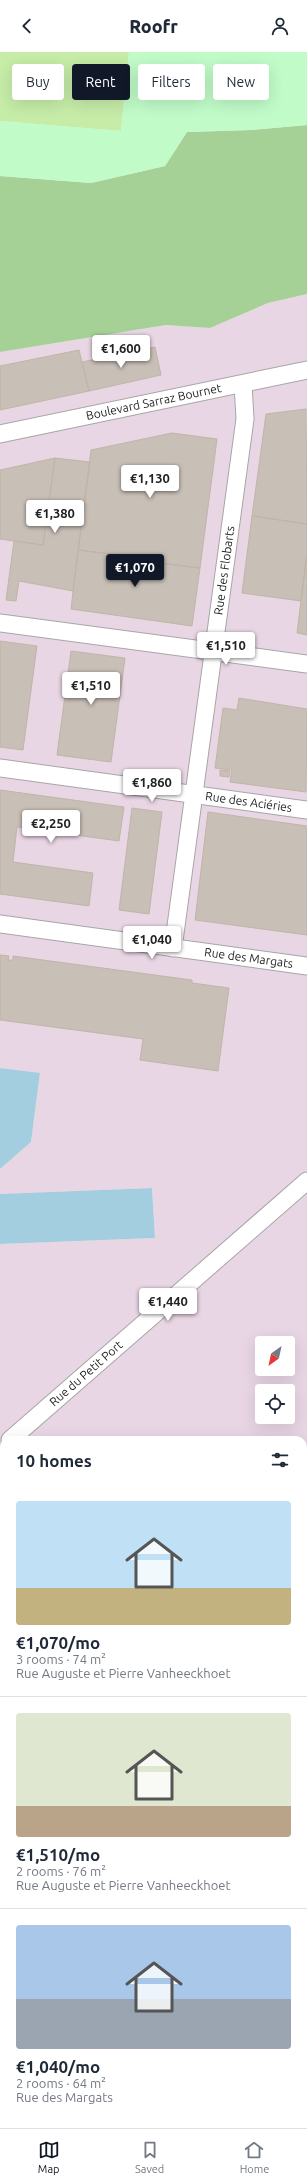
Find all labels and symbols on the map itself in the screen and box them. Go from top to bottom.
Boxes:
pin: €1,600 [88,335,154,369]
street label: Boulevard Sarraz Bournet [85,381,223,422]
pin: €1,130 [117,465,183,499]
pin: €1,380 [22,500,88,534]
street label: Rue des Flobarts [211,525,236,616]
pin: €1,070 [102,554,168,588]
pin: €1,510 [193,632,259,666]
pin: €1,510 [58,672,124,706]
pin: €1,860 [119,769,185,803]
street label: Rue des Aciéries [204,789,293,814]
pin: €2,250 [18,810,84,844]
pin: €1,040 [119,926,185,960]
street label: Rue des Margats [204,945,294,970]
pin: €1,440 [135,1288,201,1322]
north arrow [255,1336,295,1376]
street label: Rue du Petit Port [47,1338,125,1409]

